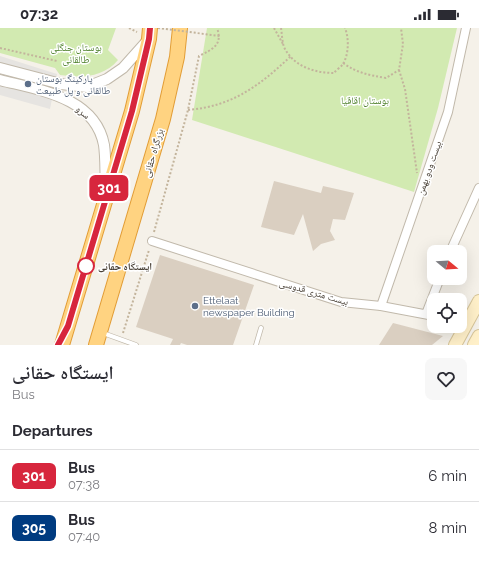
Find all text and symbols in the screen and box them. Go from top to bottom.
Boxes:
text: 07:32 [20,5,58,23]
park label: بوستان جنگلی طالقانی [50,42,102,66]
place label: پارکینگ بوستان طالقانی و پل طبیعت [36,73,111,97]
marker: پارکینگ بوستان طالقانی و پل طبیعت [23,79,33,89]
park label: بوستان اقاقیا [341,95,389,107]
street label: سرو [74,103,93,121]
street label: بزرگراه حقانی [141,127,166,179]
street label: بیست ودو بهمن [415,139,444,197]
line badge: 301 [86,175,132,201]
text: 301 [97,180,121,196]
north arrow [427,245,467,285]
map controls [427,245,467,333]
marker: ایستگاه حقانی [77,257,95,275]
place label: ایستگاه حقانی [98,261,152,273]
street label: بیست متری قدوسی [278,277,350,308]
button: locate [427,293,467,333]
place label: Ettelaat newspaper Building [203,295,295,318]
marker: Ettelaat newspaper Building [190,301,200,311]
button: heart [425,358,467,400]
text: ایستگاه حقانی [12,361,114,383]
text: Bus [12,387,35,402]
text: Departures [12,422,93,440]
text: Bus [68,459,95,477]
text: 6 min [428,467,467,485]
text: 301 [22,468,46,484]
text: 07:38 [68,477,100,492]
text: Bus [68,511,95,529]
text: 8 min [428,519,467,537]
text: 305 [22,520,46,536]
text: 07:40 [68,529,100,544]

